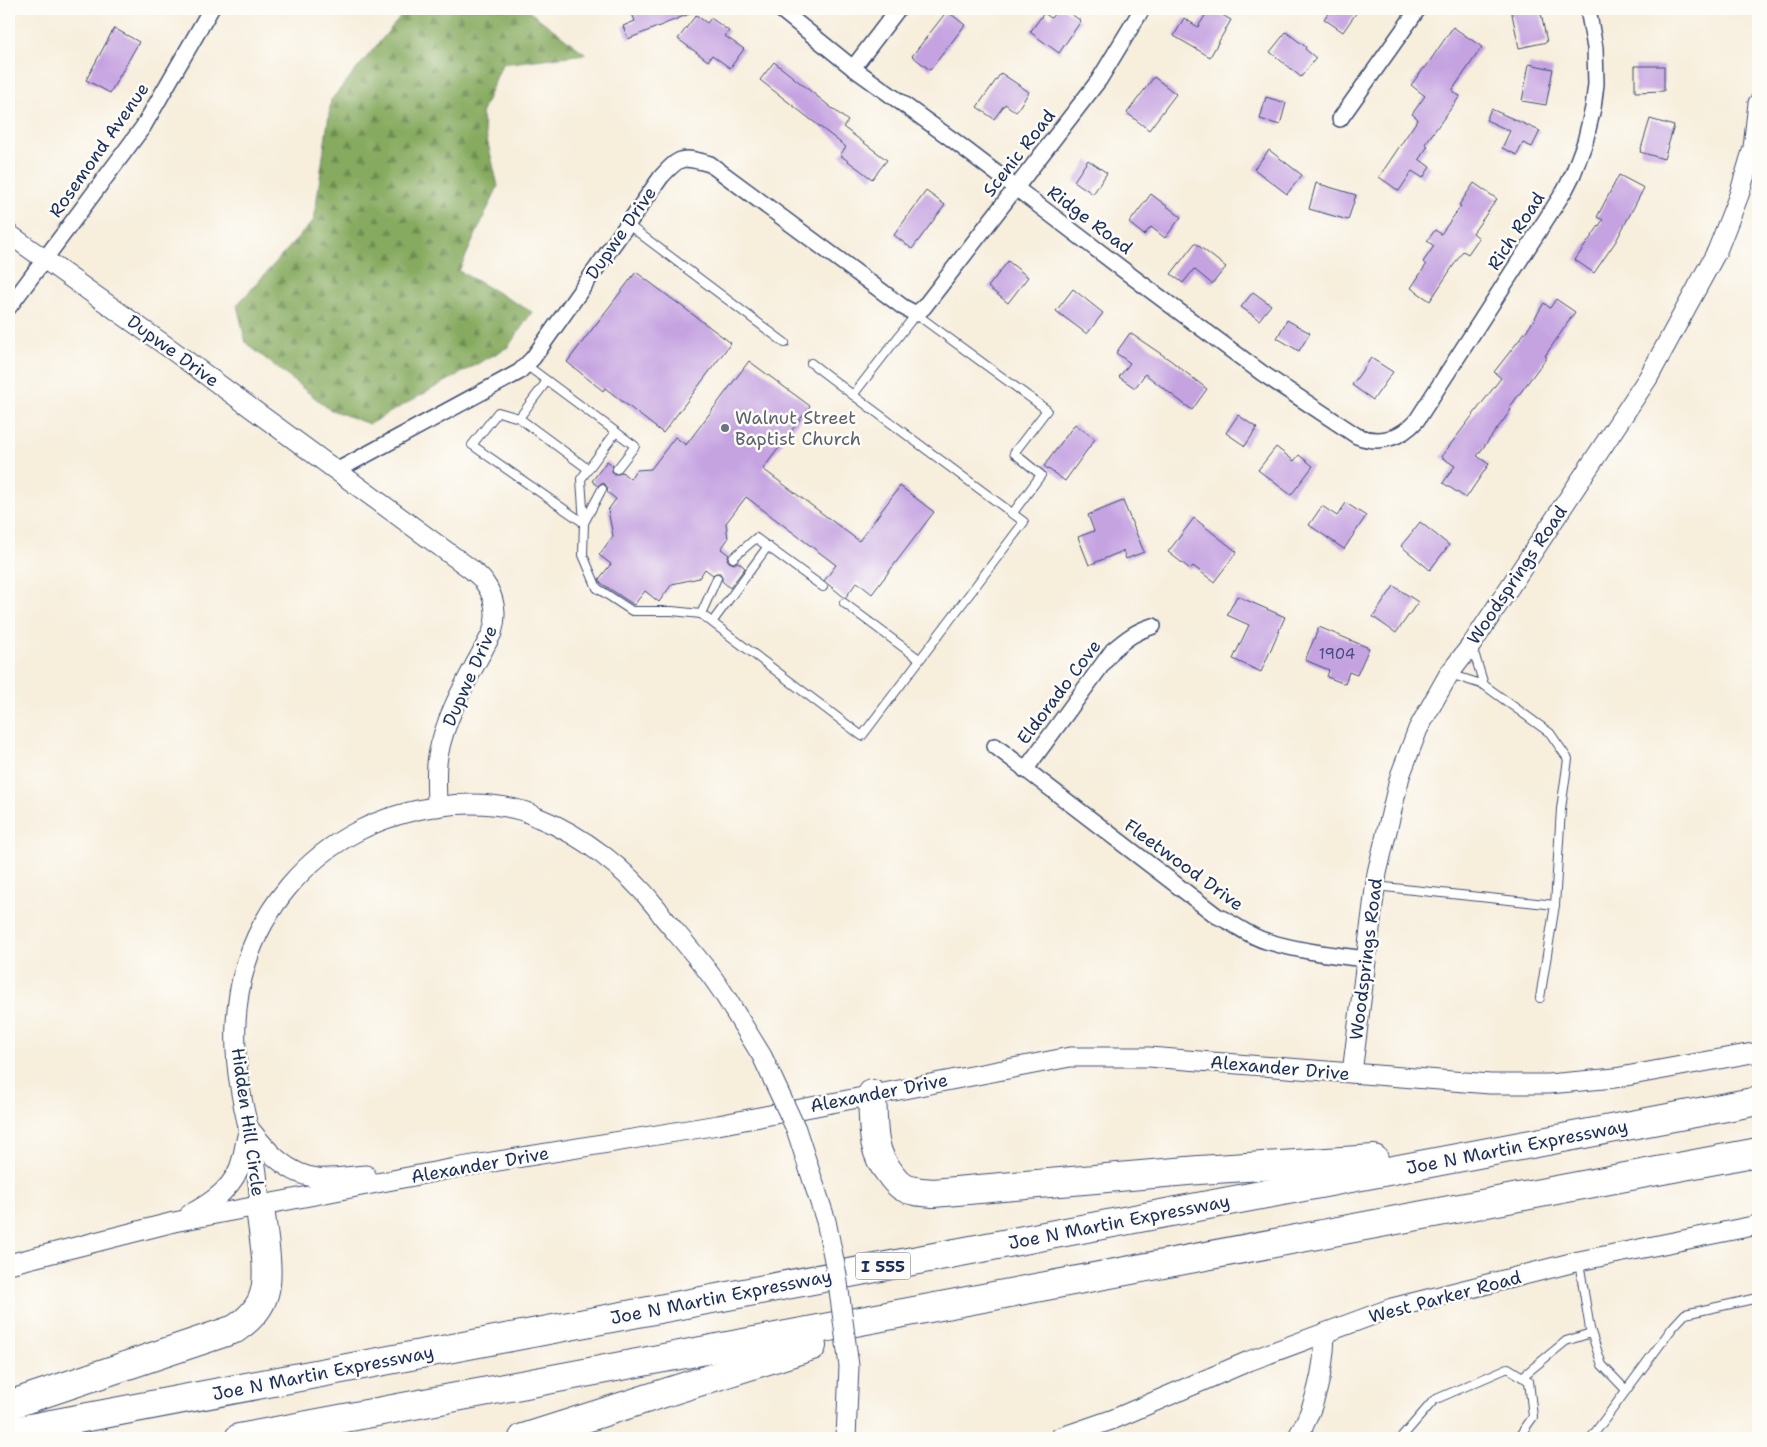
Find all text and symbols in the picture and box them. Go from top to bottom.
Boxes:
street label: Rosemond Avenue [43,78,155,222]
street label: Scenic Road [977,104,1061,202]
street label: Ridge Road [1042,180,1138,260]
street label: Dupwe Drive [580,182,662,284]
street label: Rich Road [1482,187,1550,275]
street label: Dupwe Drive [122,310,224,392]
place label: Walnut Street Baptist Church [735,406,861,451]
marker: Walnut Street Baptist Church [719,422,731,434]
street label: Woodsprings Road [1461,501,1573,649]
street label: Dupwe Drive [437,622,503,730]
street label: Eldorado Cove [1012,635,1106,749]
house number: 1904 [1319,644,1355,664]
street label: Fleetwood Drive [1120,814,1248,916]
street label: Woodsprings Road [1344,877,1388,1041]
street label: Hidden Hill Circle [226,1046,270,1198]
street label: Alexander Drive [1209,1050,1351,1086]
street label: Alexander Drive [808,1068,950,1118]
street label: Joe N Martin Expressway [1404,1114,1630,1180]
street label: Alexander Drive [409,1141,551,1189]
street label: Joe N Martin Expressway [1006,1189,1232,1255]
road number: I 555 [856,1252,910,1280]
street label: Joe N Martin Expressway [608,1264,834,1330]
street label: West Parker Road [1366,1265,1524,1329]
street label: Joe N Martin Expressway [210,1340,436,1406]

